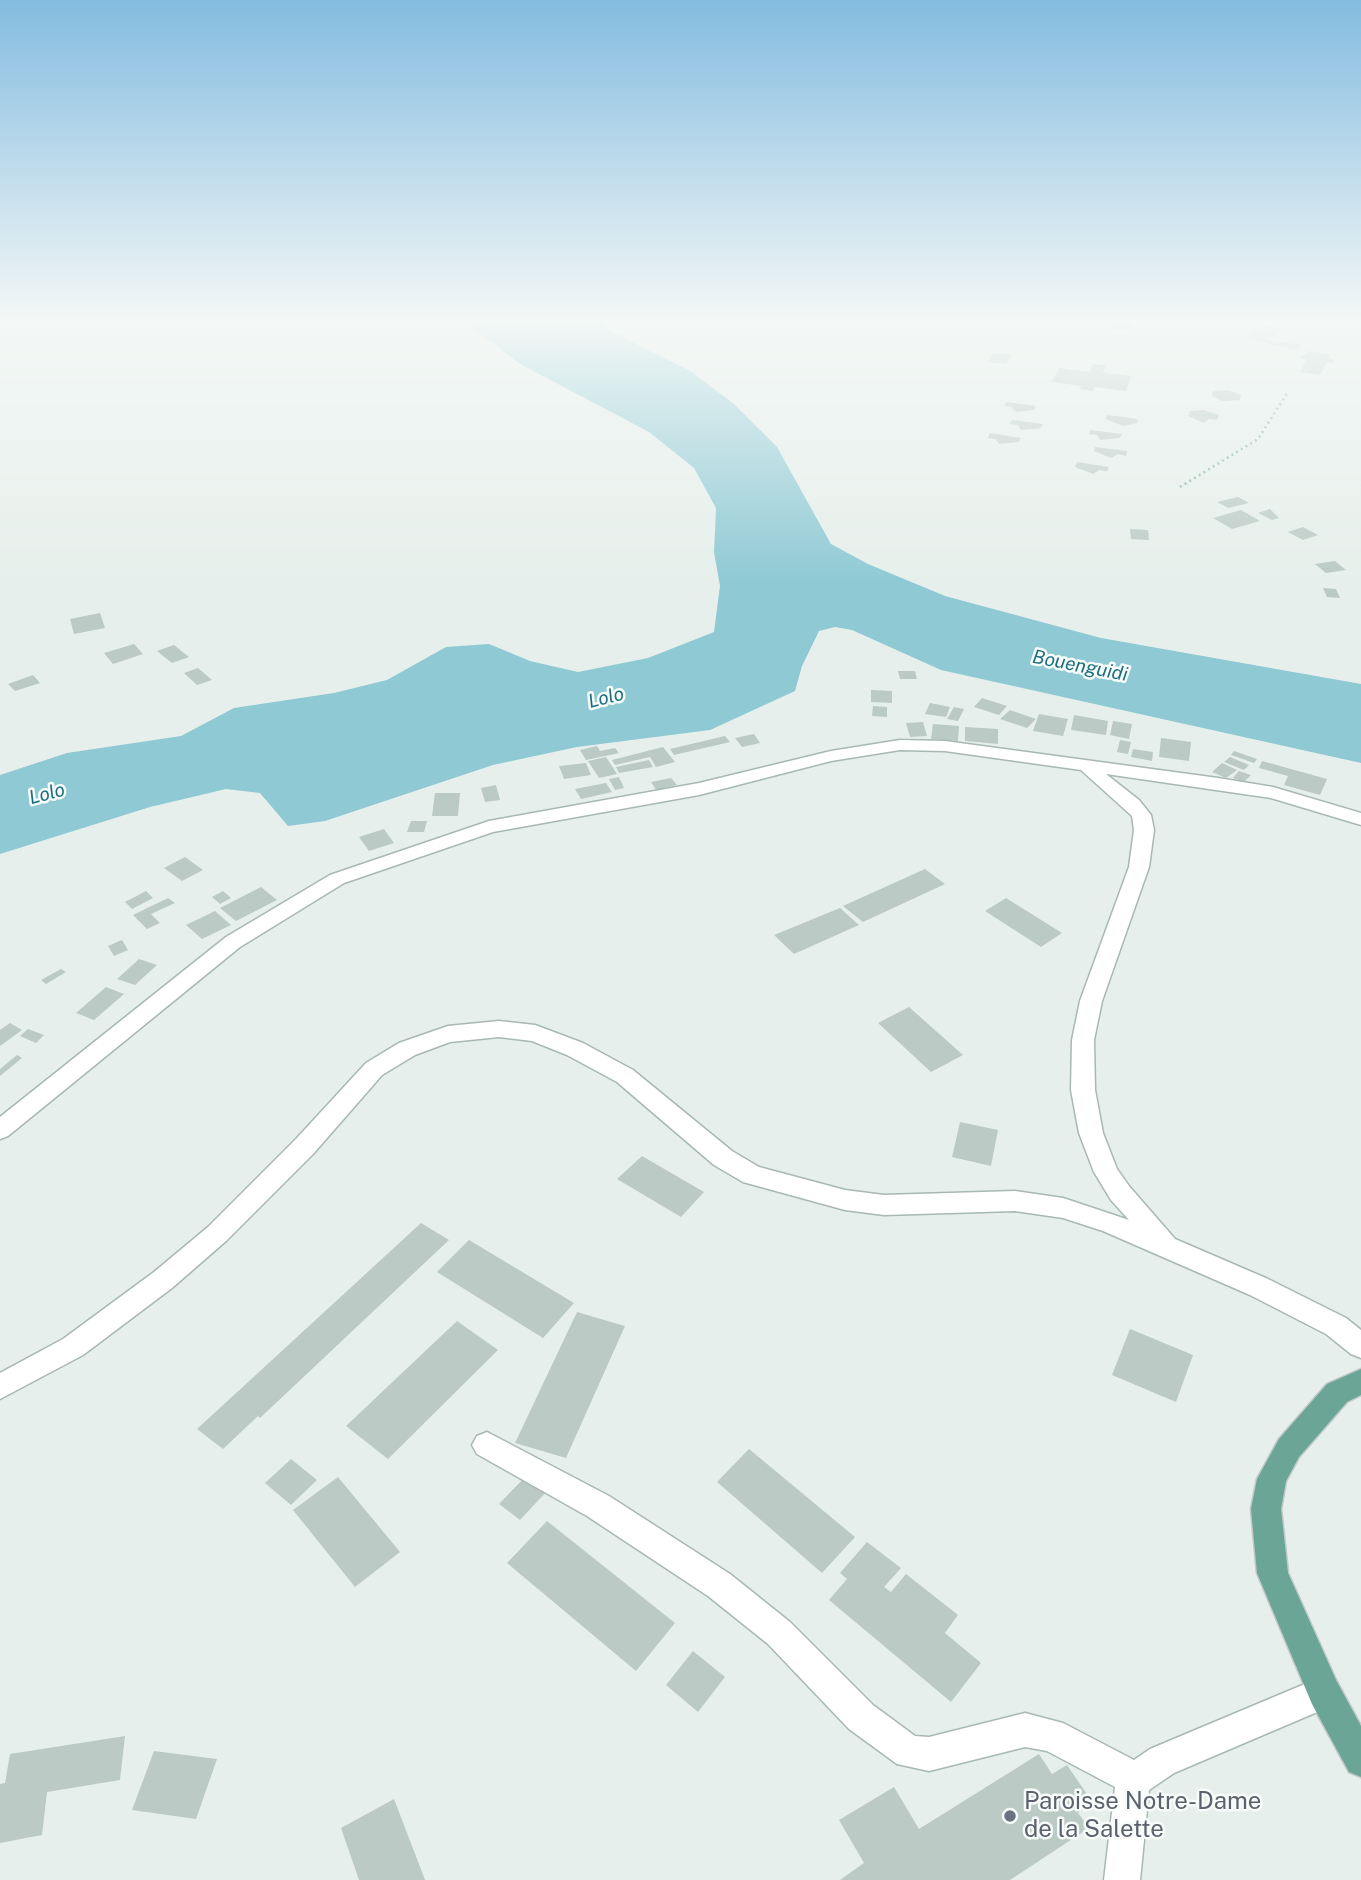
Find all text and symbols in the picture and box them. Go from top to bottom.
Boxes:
water label: Bouenguidi [1030,646,1130,686]
water label: Lolo [586,683,626,713]
water label: Lolo [27,778,67,810]
place label: Paroisse Notre-Dame de la Salette [1024,1788,1261,1844]
marker: Paroisse Notre-Dame de la Salette [1002,1808,1018,1824]

